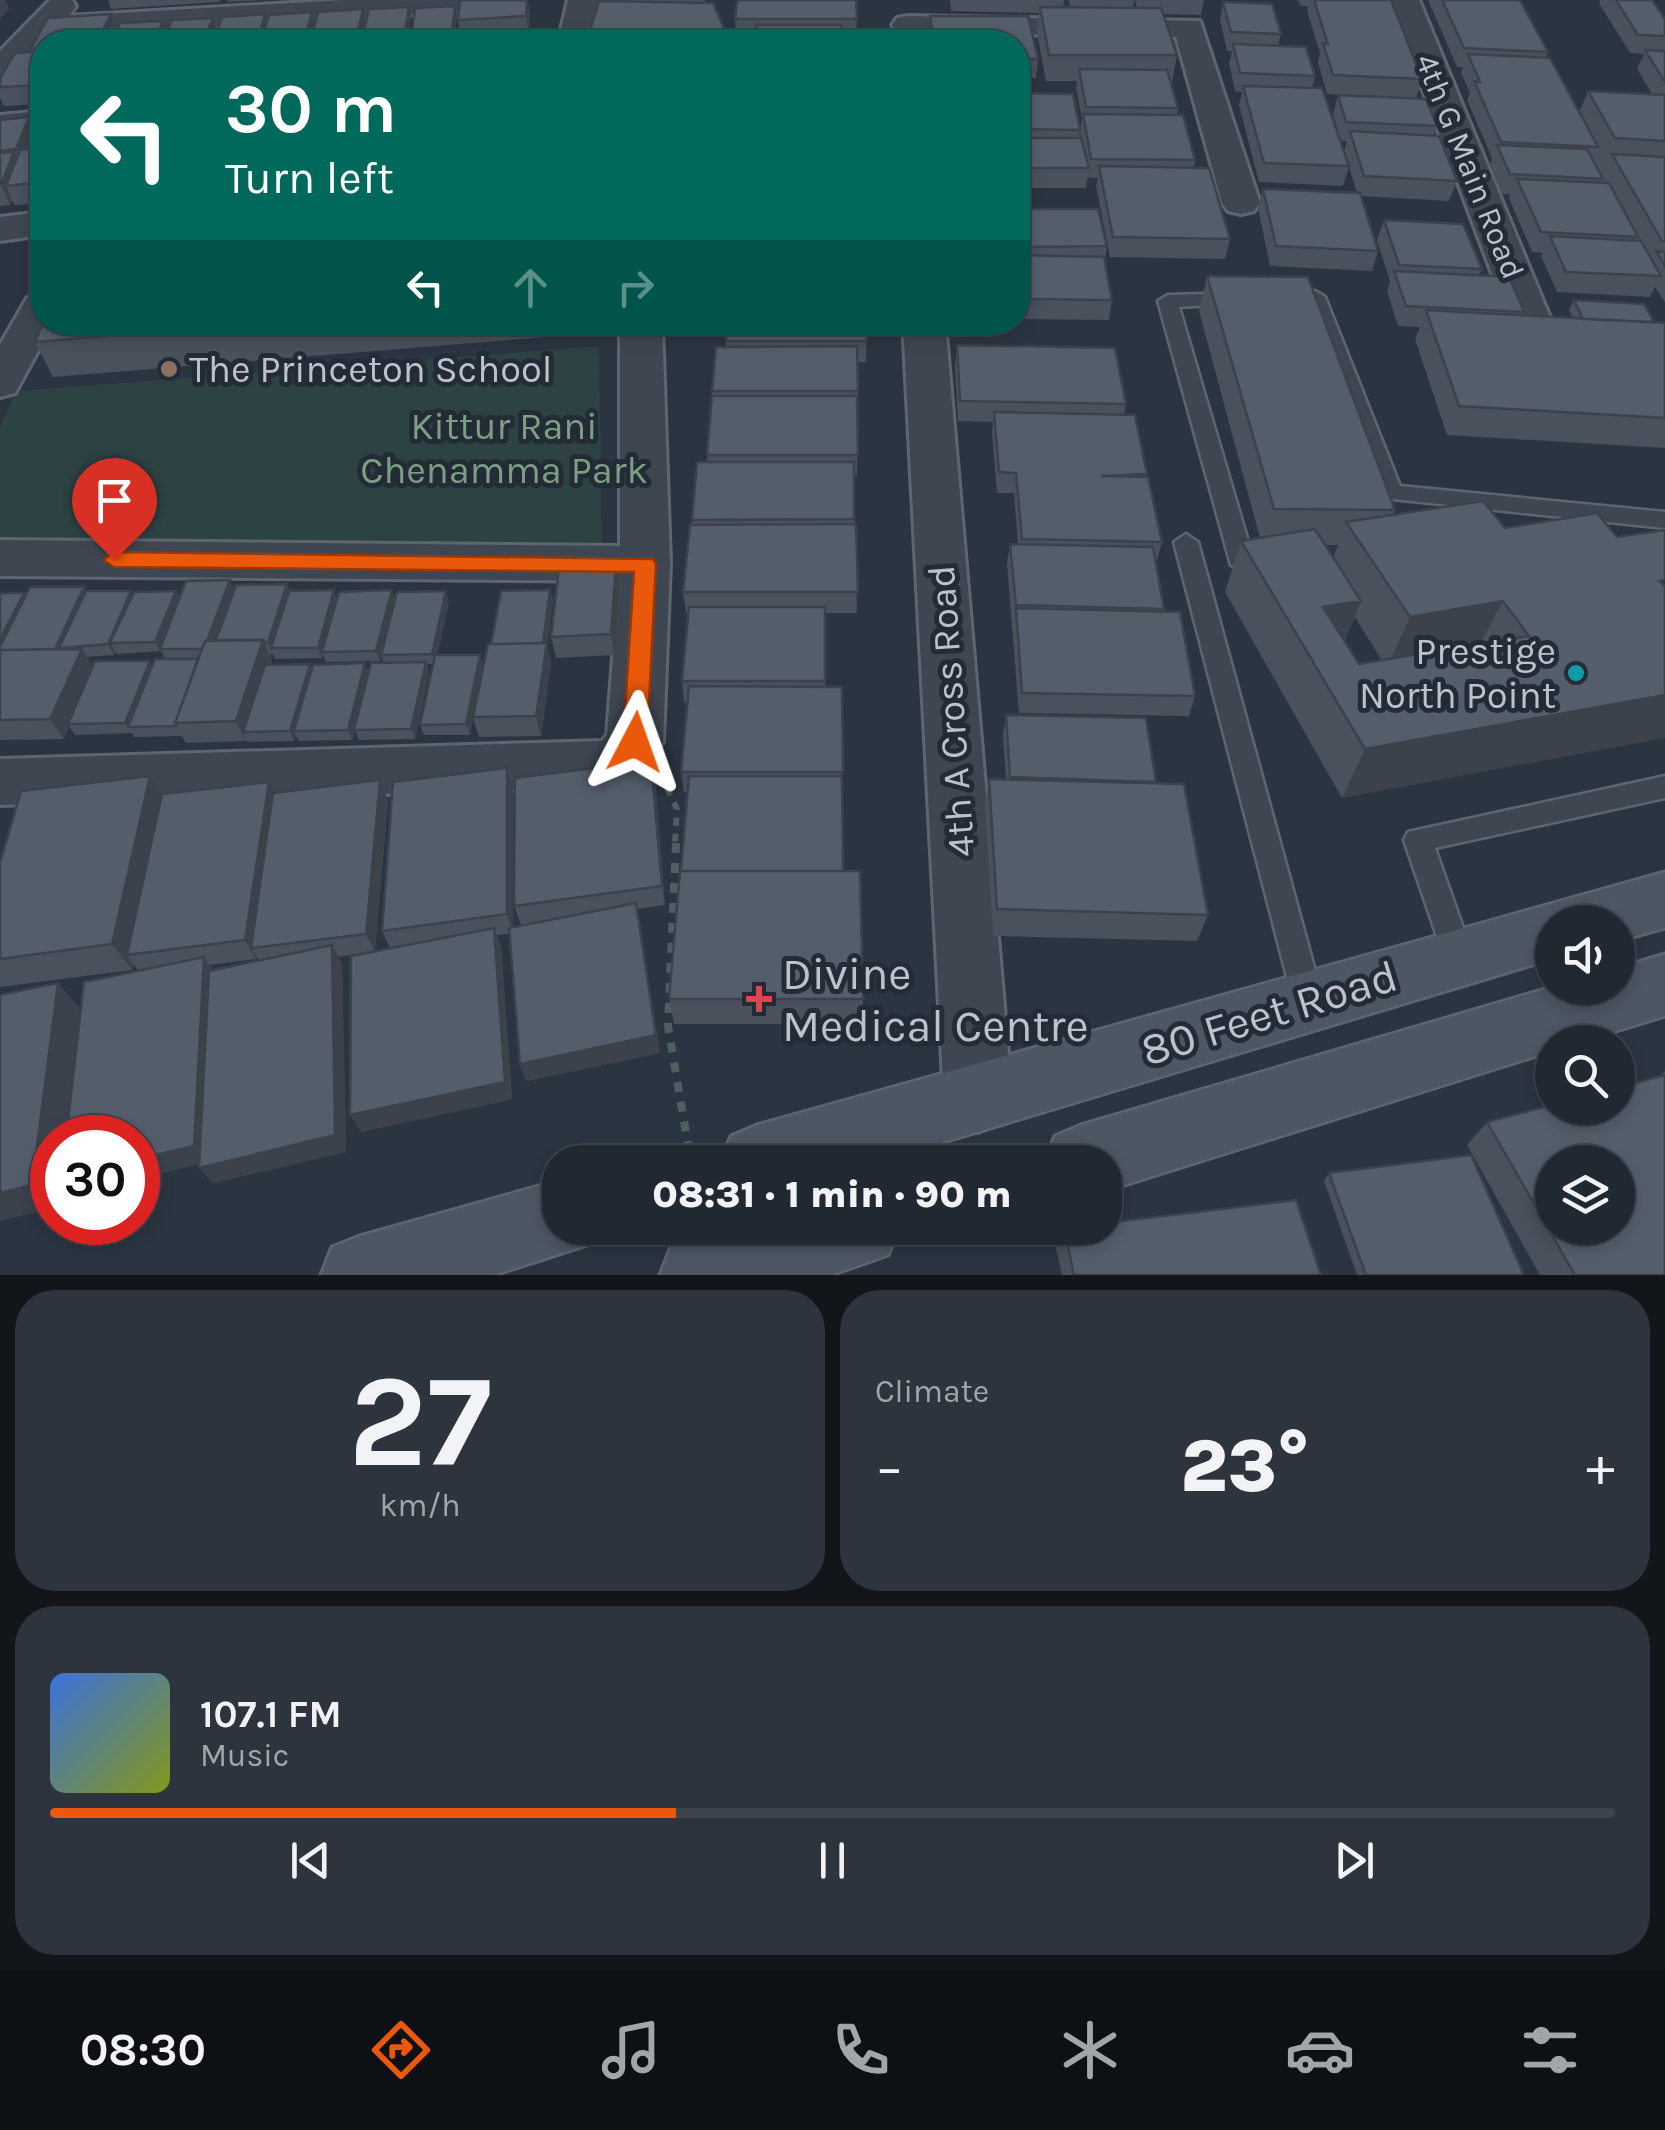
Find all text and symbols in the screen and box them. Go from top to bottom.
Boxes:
street label: 4th G Main Road [1407,48,1532,284]
text: 30 m [225,68,397,150]
icon: left [60,70,190,200]
text: Turn left [225,152,394,204]
icon: left [398,260,453,315]
icon: ahead [503,260,558,315]
icon: right [608,260,663,315]
place label: The Princeton School [189,347,552,392]
marker: The Princeton School [158,358,180,380]
park label: Kittur Rani Chenamma Park [360,404,648,493]
pin [72,458,157,561]
icon: arrive [87,473,142,528]
street label: 4th A Cross Road [919,563,984,858]
place label: Prestige North Point [1359,629,1556,718]
marker: Prestige North Point [1565,662,1587,684]
position arrow [583,690,687,794]
map controls [1535,905,1635,1245]
button: sound [1535,905,1635,1005]
place label: Divine Medical Centre [782,948,1089,1052]
street label: 80 Feet Road [1135,949,1403,1077]
marker: Divine Medical Centre [746,986,772,1012]
button: search [1535,1025,1635,1125]
speed limit sign: 30 [30,1115,160,1245]
button: layers [1535,1145,1635,1245]
text: 08:31 · 1 min · 90 m [652,1172,1012,1217]
text: 27 [348,1346,492,1498]
text: Climate [875,1373,989,1410]
text: 23° [1180,1422,1310,1510]
text: − [875,1435,904,1499]
text: + [1586,1435,1615,1499]
text: km/h [379,1487,461,1524]
text: 107.1 FM [200,1692,342,1737]
text: Music [200,1737,289,1774]
icon: previous [283,1833,338,1888]
icon: pause [805,1833,860,1888]
icon: next [1327,1833,1382,1888]
icon: directions [366,2015,436,2085]
icon: music [596,2015,666,2085]
icon: phone [826,2015,896,2085]
icon: climate [1055,2015,1125,2085]
icon: car [1285,2015,1355,2085]
icon: filters [1515,2015,1585,2085]
text: 08:30 [80,2024,206,2076]

